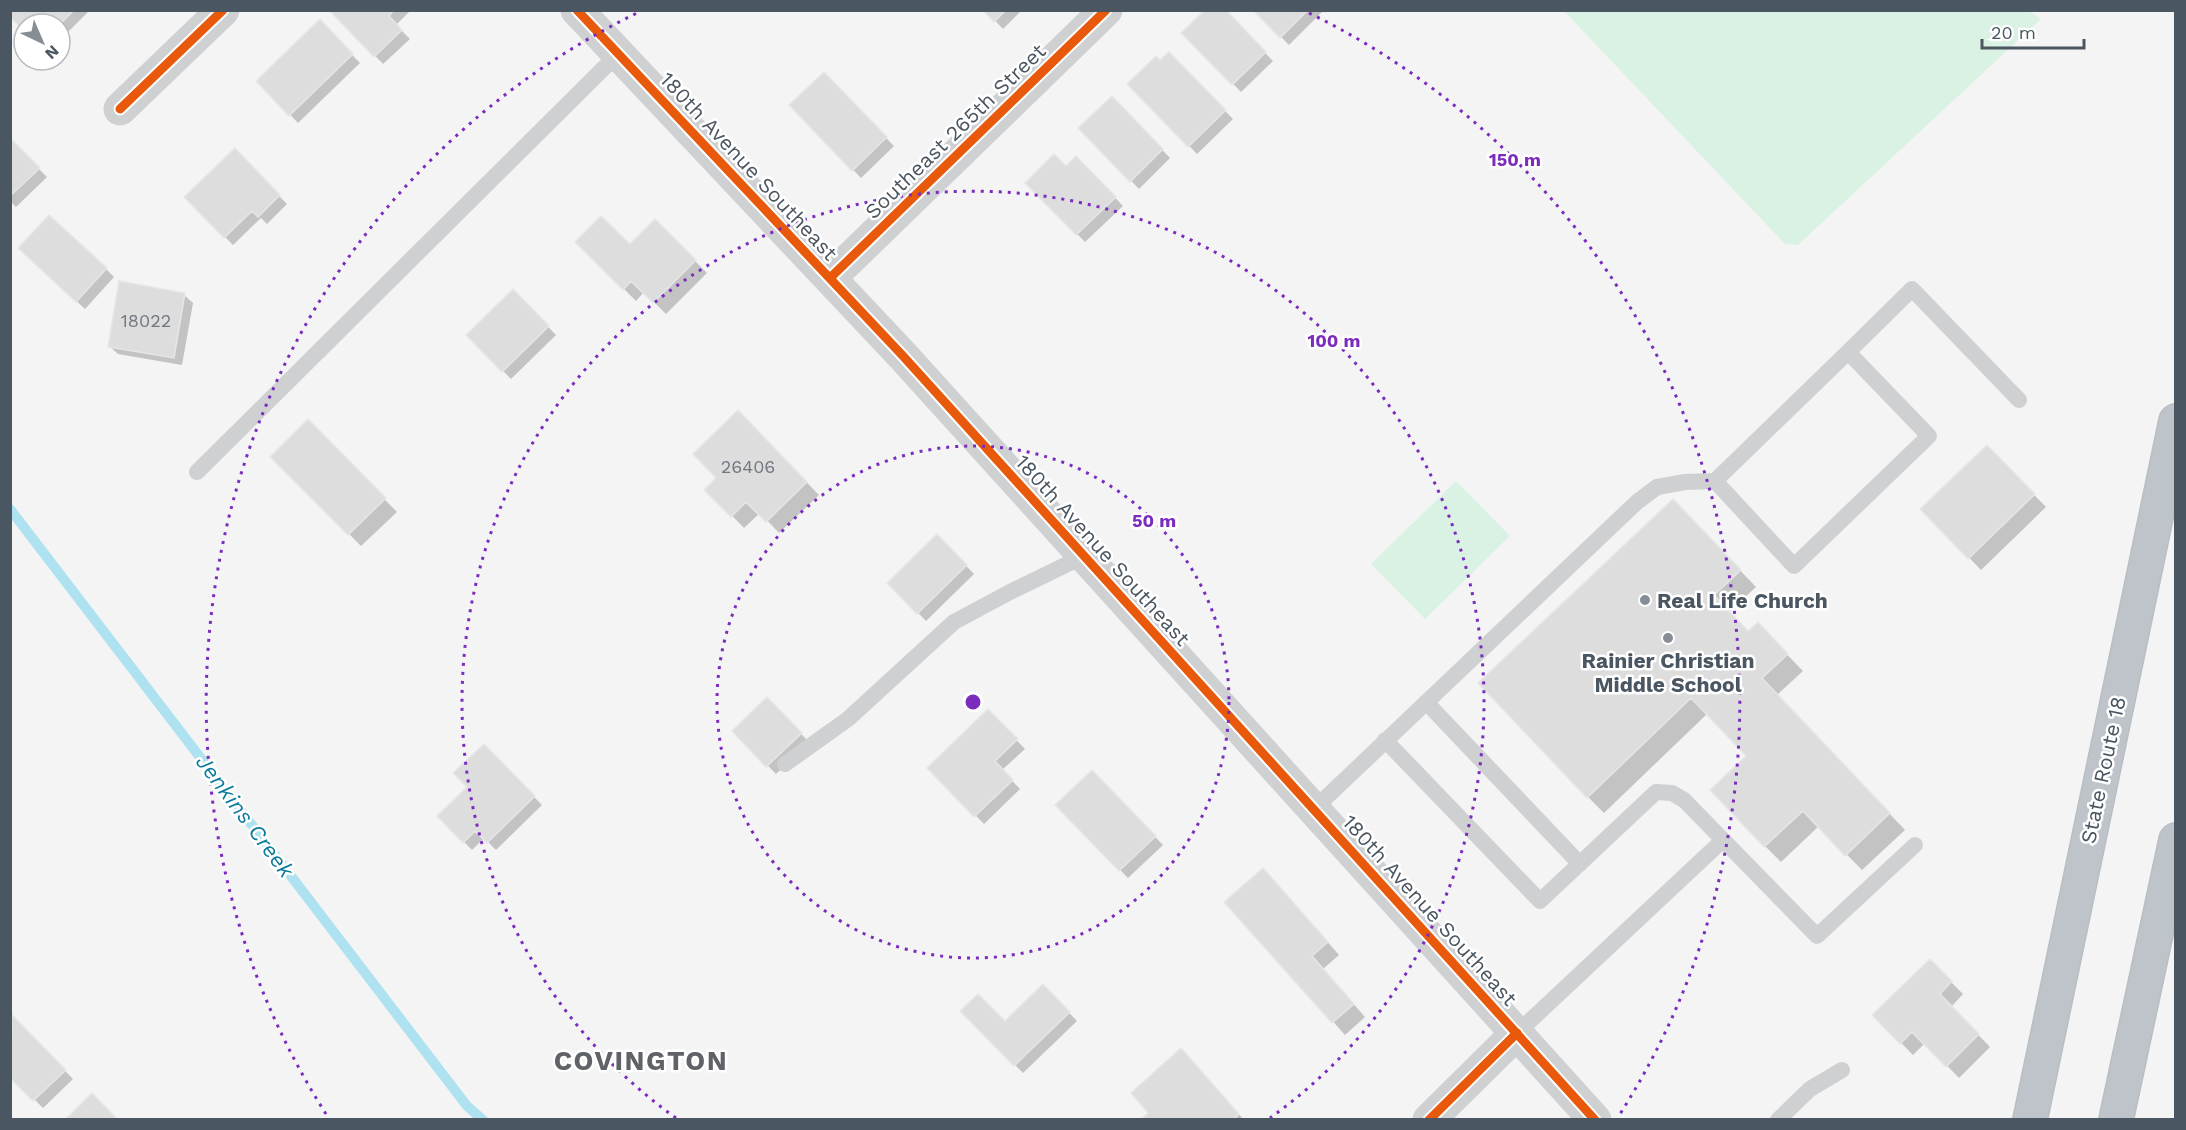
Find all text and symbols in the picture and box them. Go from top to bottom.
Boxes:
north arrow [12,12,72,72]
scale bar [1982,12,2084,50]
text: 20 m [1991,22,2036,43]
street label: Southeast 265th Street [860,38,1051,224]
text: N [41,41,63,63]
street label: 180th Avenue Southeast [655,67,843,266]
text: 150 m [1489,149,1541,170]
house number: 18022 [121,310,171,331]
text: 100 m [1307,330,1361,351]
street label: 180th Avenue Southeast [1011,449,1196,651]
house number: 26406 [721,456,775,477]
text: 50 m [1132,510,1176,531]
place label: Real Life Church [1657,588,1828,613]
marker: Real Life Church [1638,593,1652,607]
marker: Rainier Christian Middle School [1661,631,1675,645]
place label: Rainier Christian Middle School [1582,648,1754,697]
centre of rings [963,692,983,712]
street label: State Route 18 [2075,694,2131,846]
water label: Jenkins Creek [191,750,300,883]
street label: 180th Avenue Southeast [1338,809,1523,1011]
district label: COVINGTON [554,1045,728,1077]

